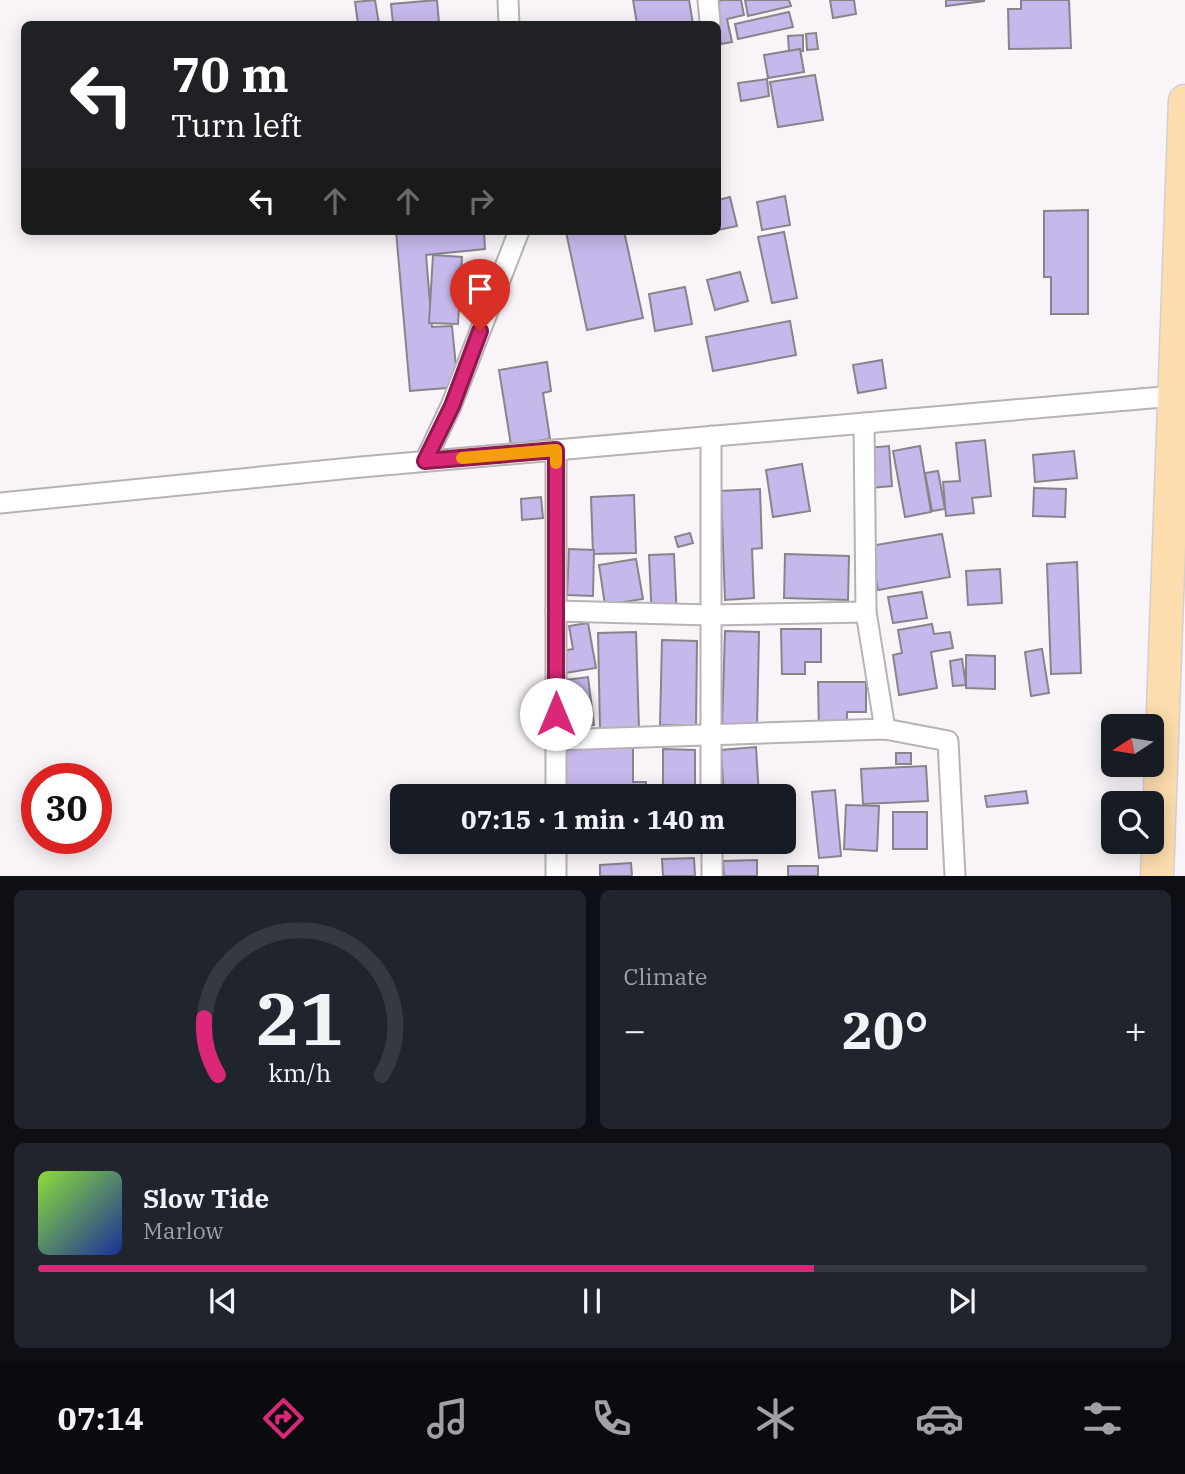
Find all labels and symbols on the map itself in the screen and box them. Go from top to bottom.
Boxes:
pin [450,259,510,331]
position arrow [519,677,593,751]
north arrow [1101,714,1164,777]
speed limit sign: 30 [21,763,112,854]

